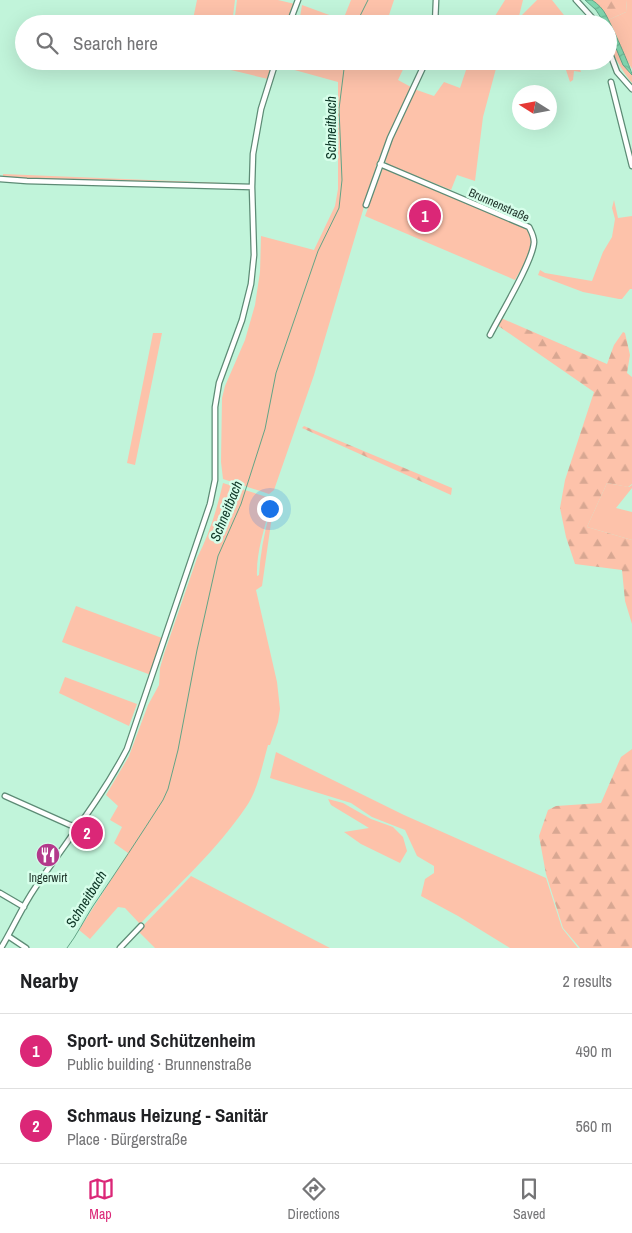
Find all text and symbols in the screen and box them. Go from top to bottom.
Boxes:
search box [15,15,617,70]
icon: search [33,29,61,57]
text: Search here [73,30,158,56]
north arrow [512,85,557,130]
water label: Schneitbach [322,96,340,160]
street label: Brunnenstraße [466,184,532,226]
pin: 1 [409,197,441,235]
water label: Schneitbach [206,478,246,544]
your location [257,496,283,522]
pin: 2 [71,814,103,852]
restaurant icon: Ingerwirt [35,842,61,868]
water label: Schneitbach [61,867,111,931]
place label: Ingerwirt [29,870,67,886]
text: Nearby [20,966,78,995]
text: 2 results [562,970,612,992]
text: Sport- und Schützenheim [67,1027,256,1053]
text: 1 [32,1040,40,1062]
text: 490 m [576,1040,612,1062]
text: Public building · Brunnenstraße [67,1053,252,1075]
text: Schmaus Heizung - Sanitär [67,1102,268,1128]
text: 2 [32,1115,40,1137]
text: 560 m [576,1115,612,1137]
text: Place · Bürgerstraße [67,1128,187,1150]
tab: Map [87,1175,115,1223]
tab: Directions [288,1175,340,1223]
tab: Saved [513,1175,545,1223]

